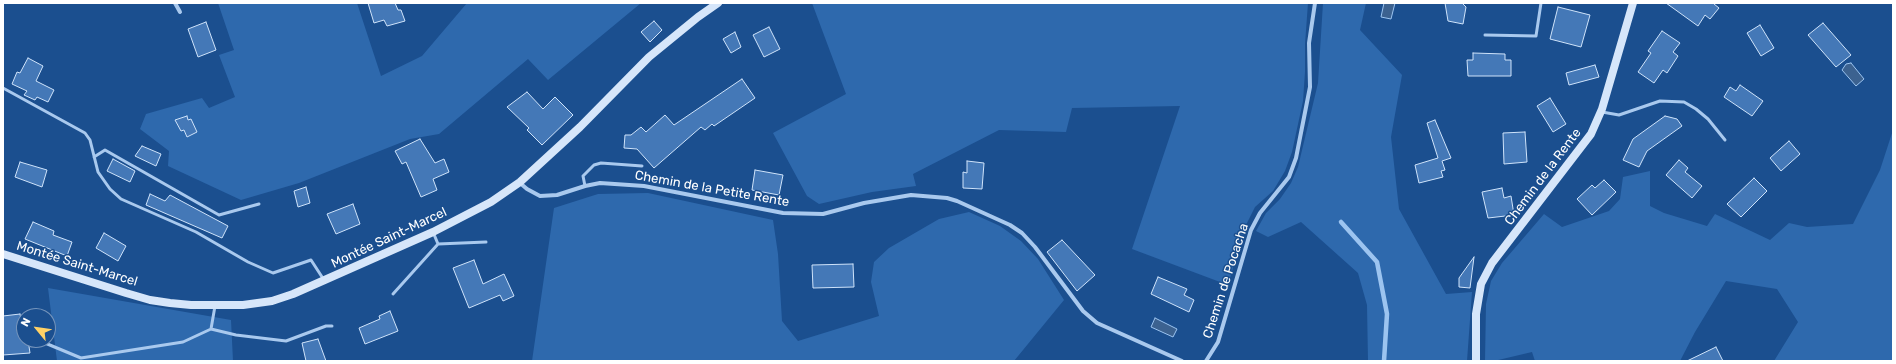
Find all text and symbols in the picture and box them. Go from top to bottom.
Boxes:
street label: Chemin de la Rente [1502,126,1584,228]
street label: Chemin de la Petite Rente [634,168,790,210]
street label: Montée Saint-Marcel [329,204,449,272]
street label: Chemin de Pocacha [1200,221,1252,341]
street label: Montée Saint-Marcel [15,238,139,290]
north arrow [16,308,56,348]
text: N [18,316,34,329]

